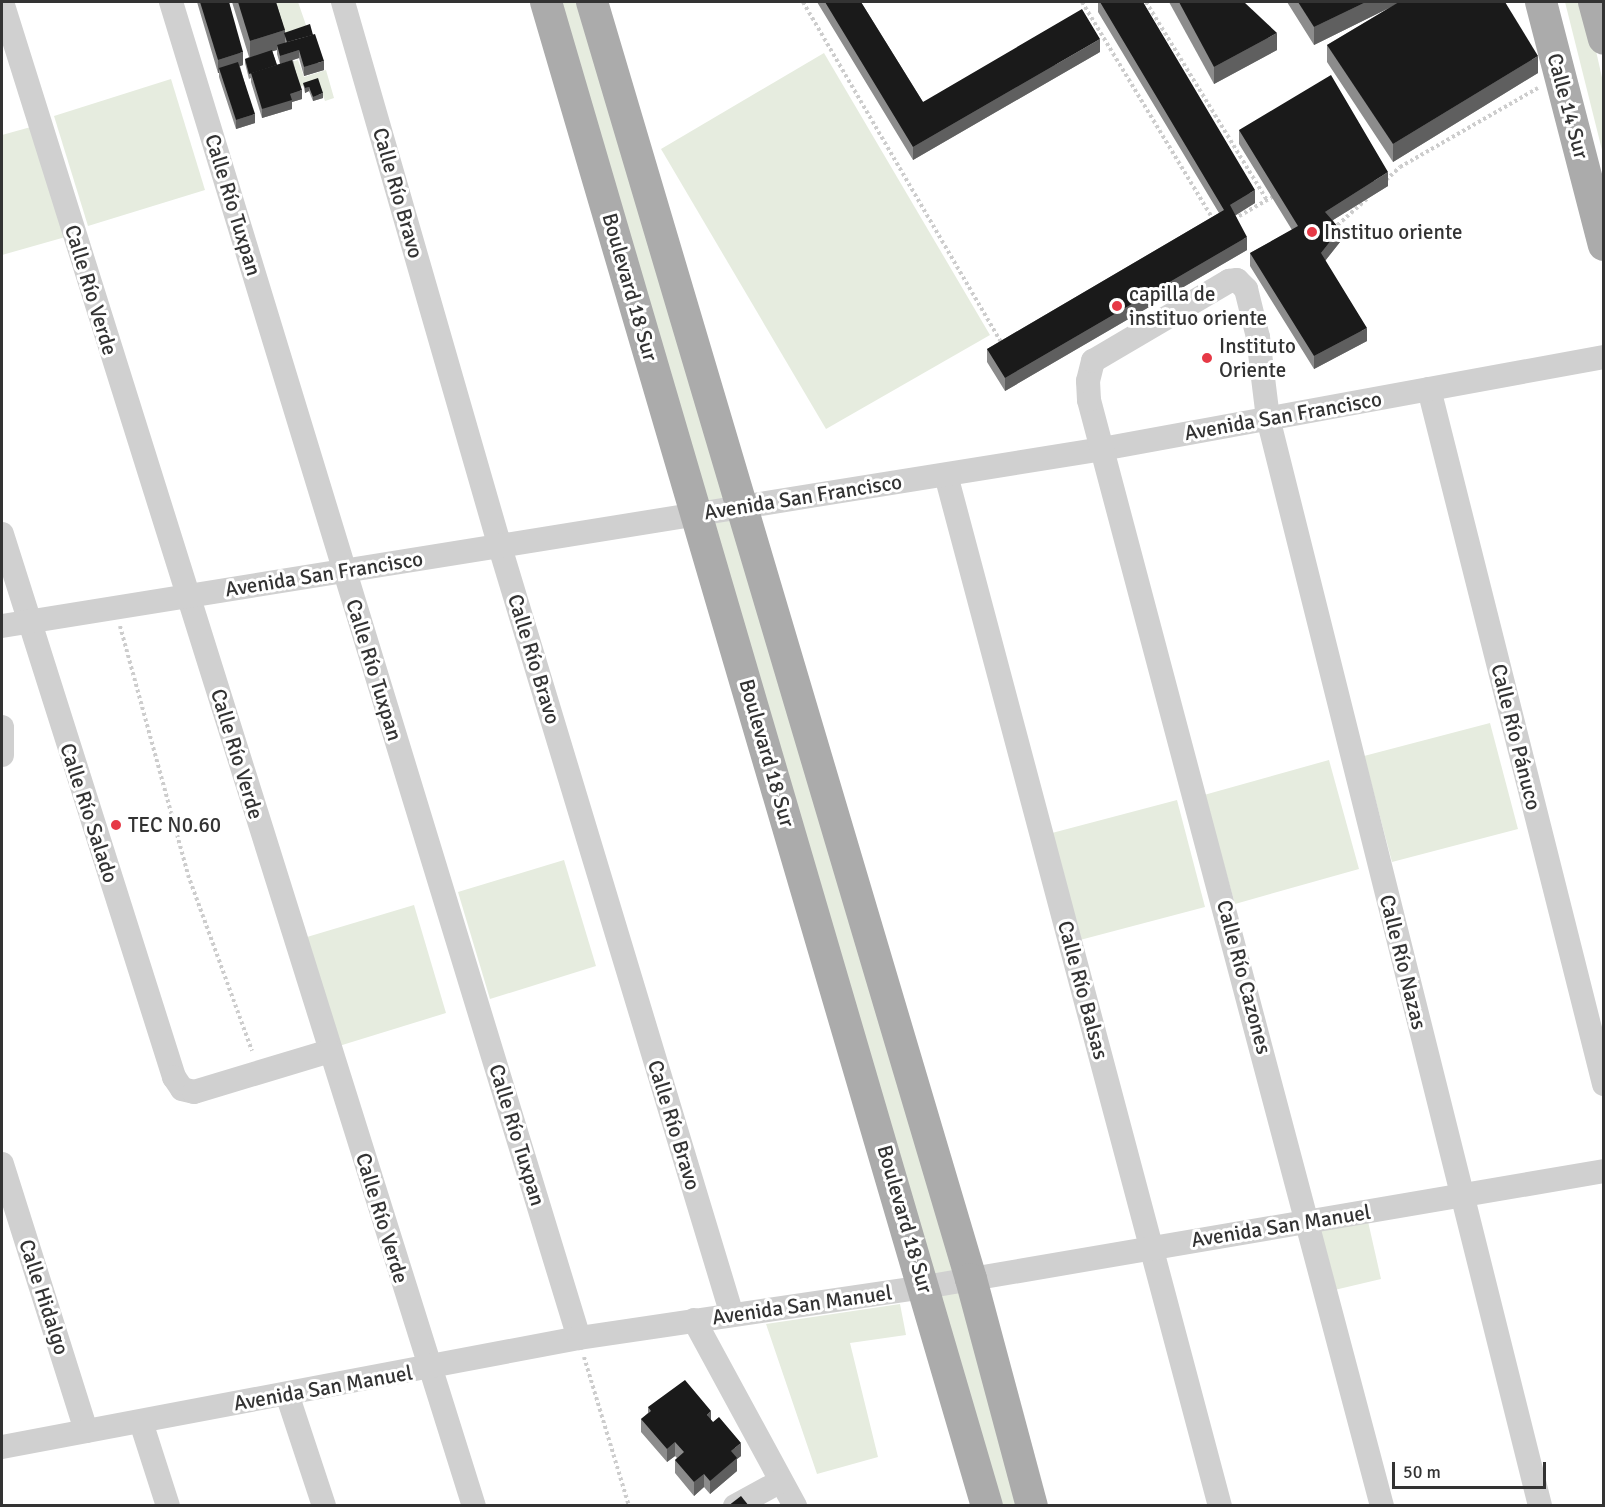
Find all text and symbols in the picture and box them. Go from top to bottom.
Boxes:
street label: Calle 14 Sur [1542,50,1594,162]
street label: Calle Río Bravo [367,125,429,261]
street label: Calle Río Tuxpan [199,131,267,279]
street label: Boulevard 18 Sur [597,210,663,364]
place label: Instituo oriente [1324,219,1463,245]
street label: Calle Río Verde [59,222,123,358]
marker: Instituo oriente [1305,225,1319,239]
place label: capilla de instituo oriente [1129,281,1267,331]
marker: capilla de instituo oriente [1110,299,1124,313]
place label: Instituto Oriente [1219,333,1296,383]
marker: Instituto Oriente [1200,351,1214,365]
street label: Avenida San Francisco [1182,386,1384,446]
street label: Avenida San Francisco [702,469,904,525]
street label: Avenida San Francisco [223,546,425,602]
street label: Calle Río Bravo [502,591,566,727]
street label: Calle Río Tuxpan [340,596,408,744]
street label: Calle Río Pánuco [1486,661,1546,813]
street label: Boulevard 18 Sur [734,676,800,830]
street label: Calle Río Verde [205,686,269,822]
street label: Calle Río Salado [55,740,123,886]
place label: TEC N0.60 [128,812,221,838]
marker: TEC N0.60 [109,818,123,832]
street label: Calle Río Nazas [1374,892,1432,1032]
street label: Calle Río Cazones [1211,897,1277,1057]
street label: Calle Río Balsas [1052,918,1114,1062]
street label: Calle Río Bravo [642,1057,706,1193]
street label: Calle Río Tuxpan [483,1061,551,1209]
street label: Boulevard 18 Sur [872,1142,938,1296]
street label: Calle Río Verde [350,1150,414,1286]
street label: Avenida San Manuel [1189,1199,1373,1253]
street label: Calle Hidalgo [13,1236,75,1358]
street label: Avenida San Manuel [710,1280,894,1330]
street label: Avenida San Manuel [231,1360,415,1416]
scale bar [1395,1450,1550,1488]
text: 50 m [1403,1461,1441,1483]

